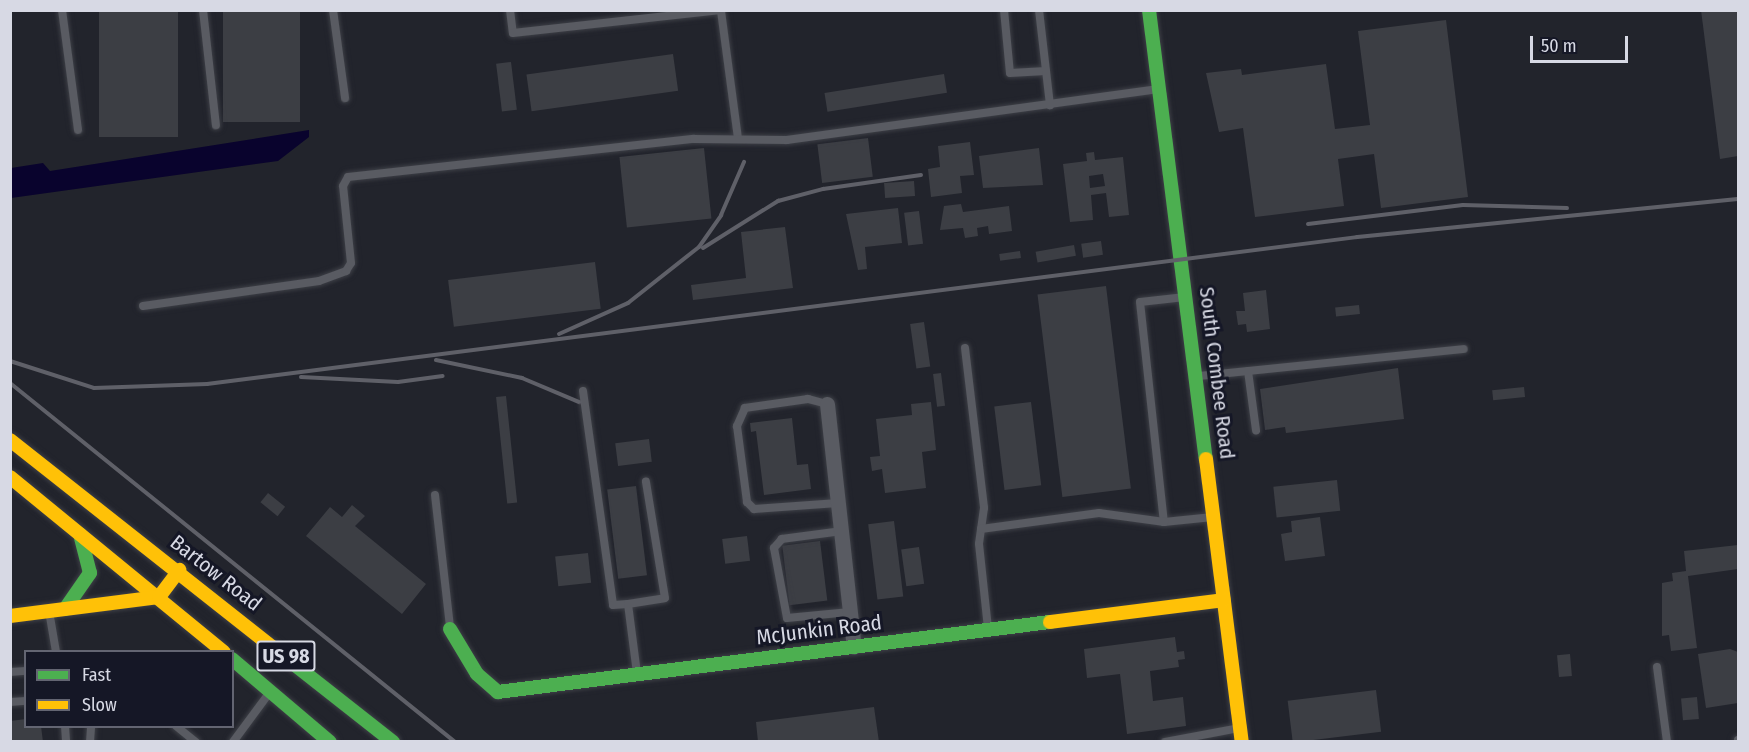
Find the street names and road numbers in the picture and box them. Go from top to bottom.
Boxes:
street label: South Combee Road [1194,286,1240,460]
street label: Bartow Road [165,530,267,616]
street label: McJunkin Road [755,610,883,650]
road number: US 98 [256,639,316,673]

